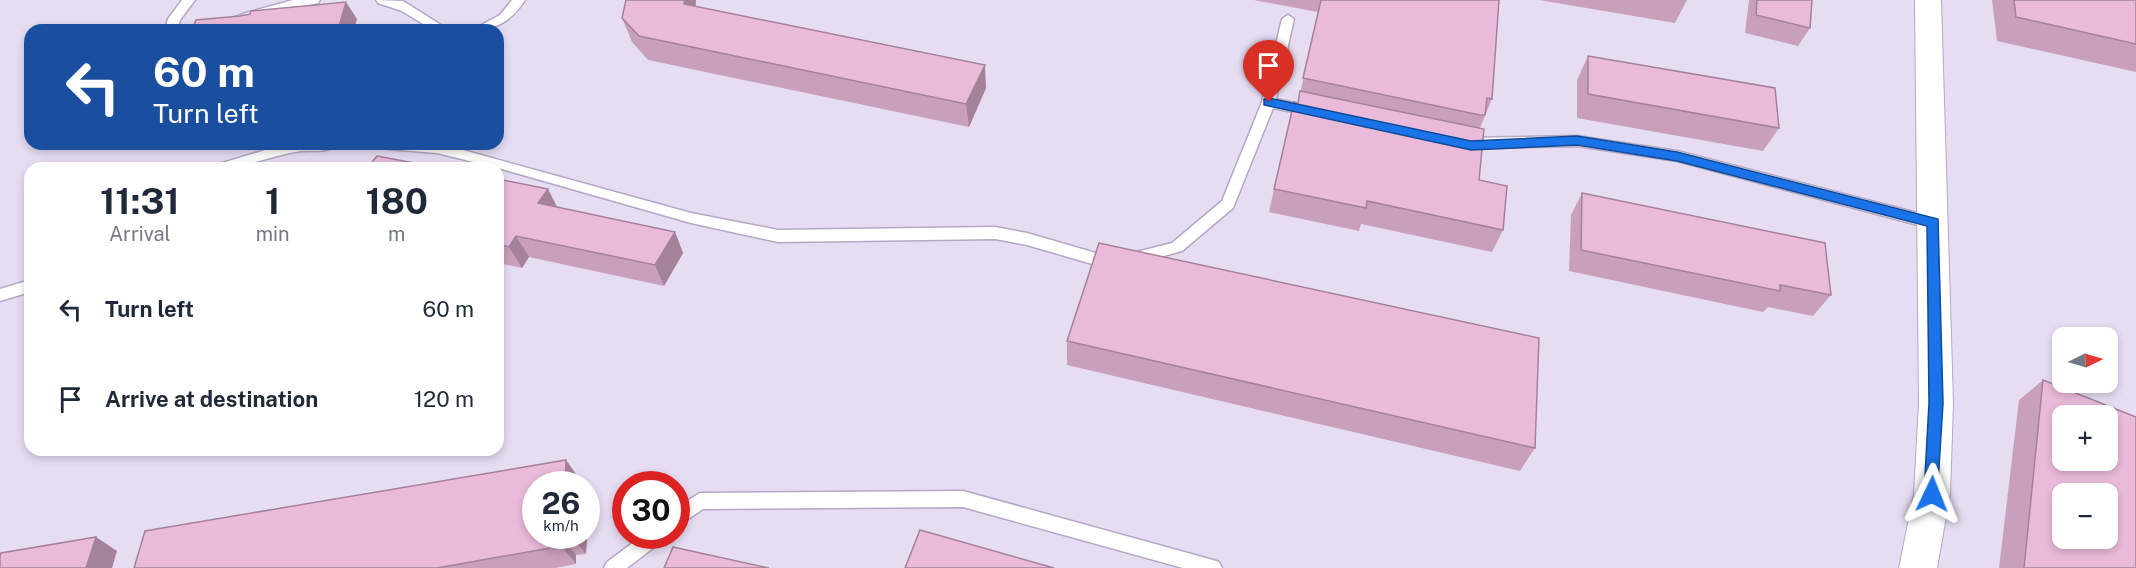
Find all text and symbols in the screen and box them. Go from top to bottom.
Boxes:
pin [1243,40,1294,102]
text: 60 m [153,47,255,96]
icon: left [54,48,132,126]
icon: arrive [1252,49,1285,82]
text: Turn left [153,97,259,129]
text: 11:31 [100,180,180,222]
text: 1 [265,180,280,222]
text: 180 [365,180,428,222]
text: Arrival [109,222,171,246]
text: min [256,222,290,246]
text: m [388,222,405,246]
icon: left [54,293,87,326]
text: Turn left [105,296,194,322]
text: 60 m [423,296,474,322]
north arrow [2052,327,2118,393]
map controls [2052,327,2118,549]
icon: arrive [54,383,87,416]
text: Arrive at destination [105,386,318,412]
text: 120 m [414,386,474,412]
button: + [2052,405,2118,471]
position arrow [1900,462,1964,526]
speed limit sign: 30 [612,471,690,549]
button: − [2052,483,2118,549]
text: 26 [542,485,580,521]
text: km/h [543,517,579,534]

